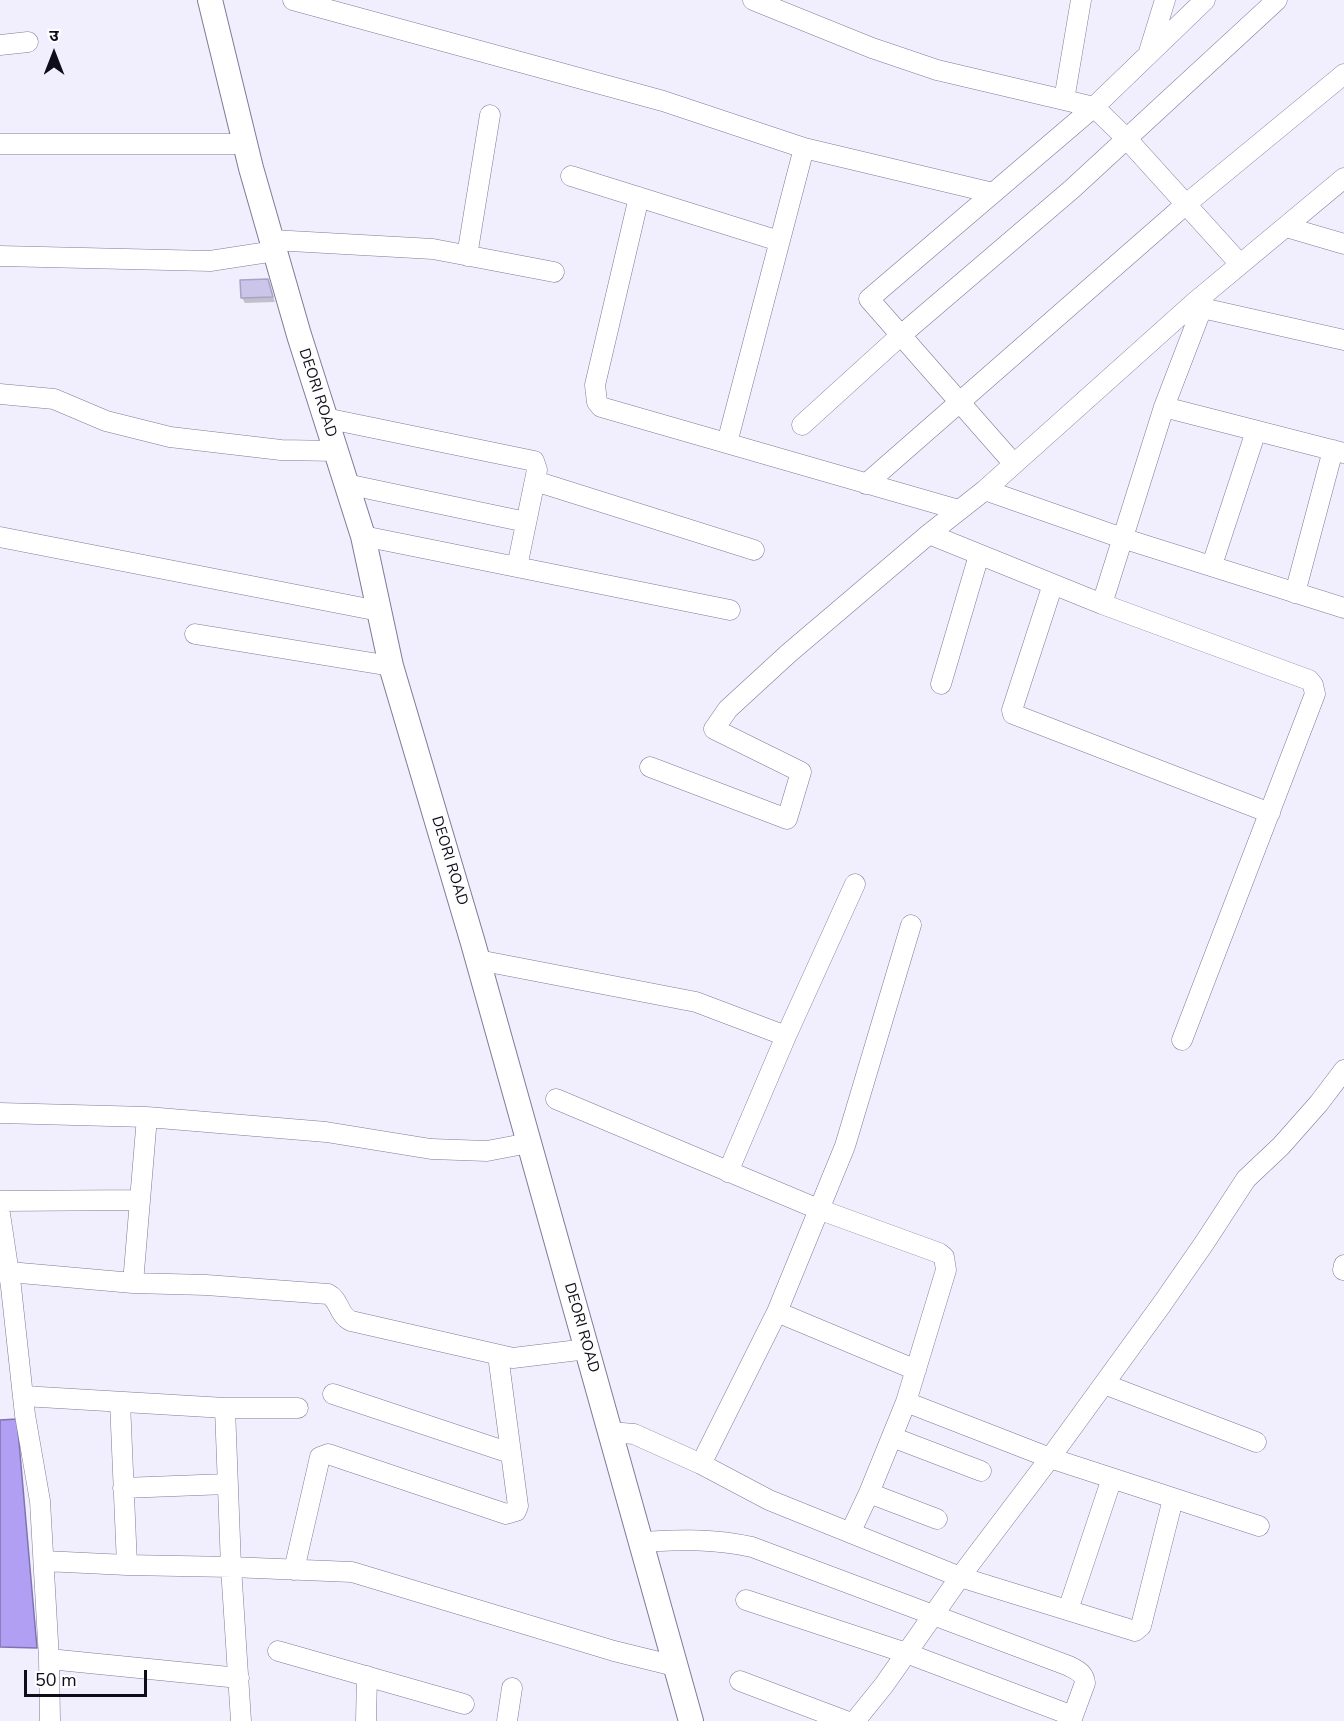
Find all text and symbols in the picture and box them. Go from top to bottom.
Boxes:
north arrow [24,24,84,84]
text: उ [49,25,59,47]
street label: DEORI ROAD [294,346,340,440]
street label: DEORI ROAD [427,814,471,908]
street label: DEORI ROAD [560,1281,602,1375]
scale bar [27,1658,150,1696]
text: 50 m [35,1668,77,1692]

